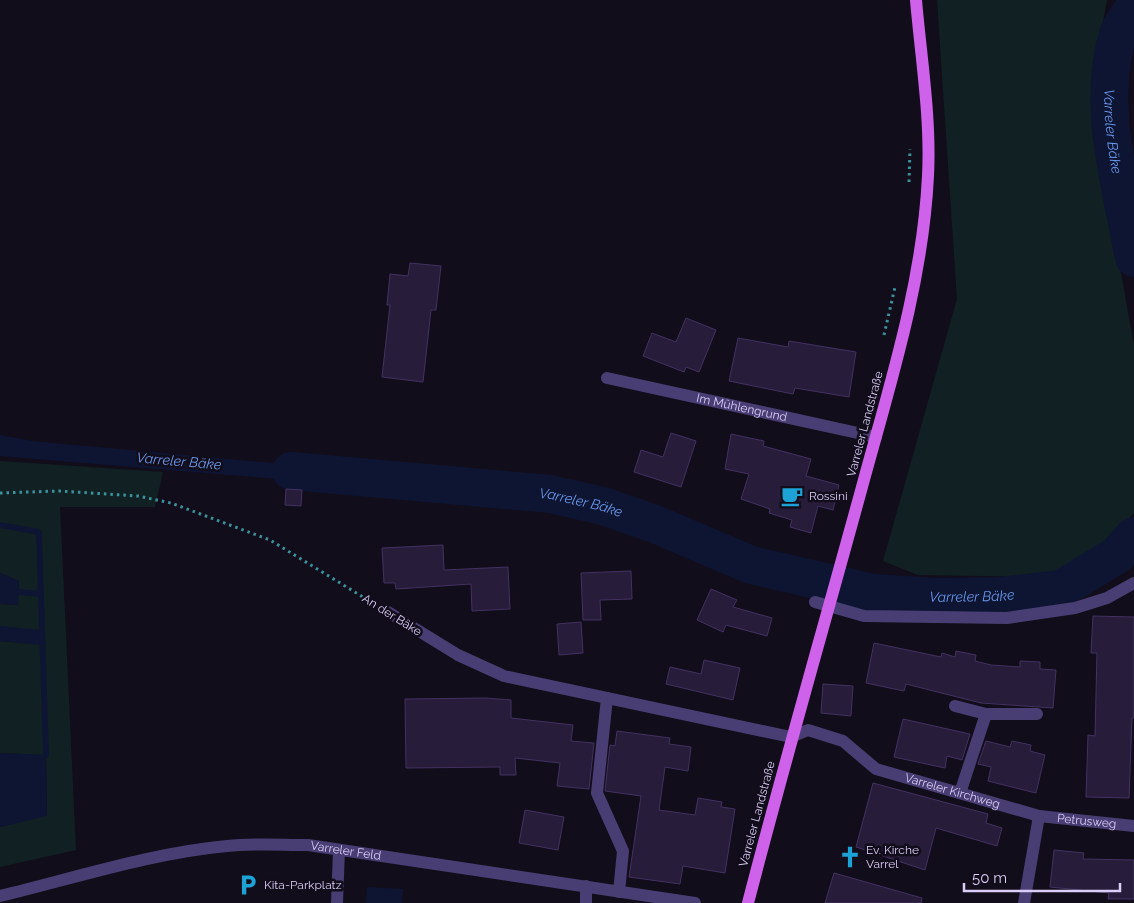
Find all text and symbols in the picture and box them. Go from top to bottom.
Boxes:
water label: Varreler Bäke [1101,89,1125,175]
street label: Varreler Landstraße [844,370,886,478]
street label: Im Mühlengrund [695,391,788,424]
water label: Varreler Bäke [136,449,223,473]
cafe icon: Rossini [779,483,805,509]
water label: Varreler Bäke [539,485,625,520]
place label: Rossini [809,489,848,503]
water label: Varreler Bäke [929,586,1016,605]
street label: An der Bäke [360,591,424,639]
street label: Varreler Landstraße [736,760,778,868]
street label: Varreler Kirchweg [903,771,1002,811]
street label: Petrusweg [1056,811,1117,831]
street label: Varreler Feld [310,838,382,863]
place label: Ev. Kirche Varrel [866,843,919,871]
church icon: Ev. Kirche Varrel [837,844,863,870]
scale bar [964,860,1120,892]
text: 50 m [972,869,1007,887]
parking icon: Kita-Parkplatz [235,872,261,898]
place label: Kita-Parkplatz [264,878,342,892]

